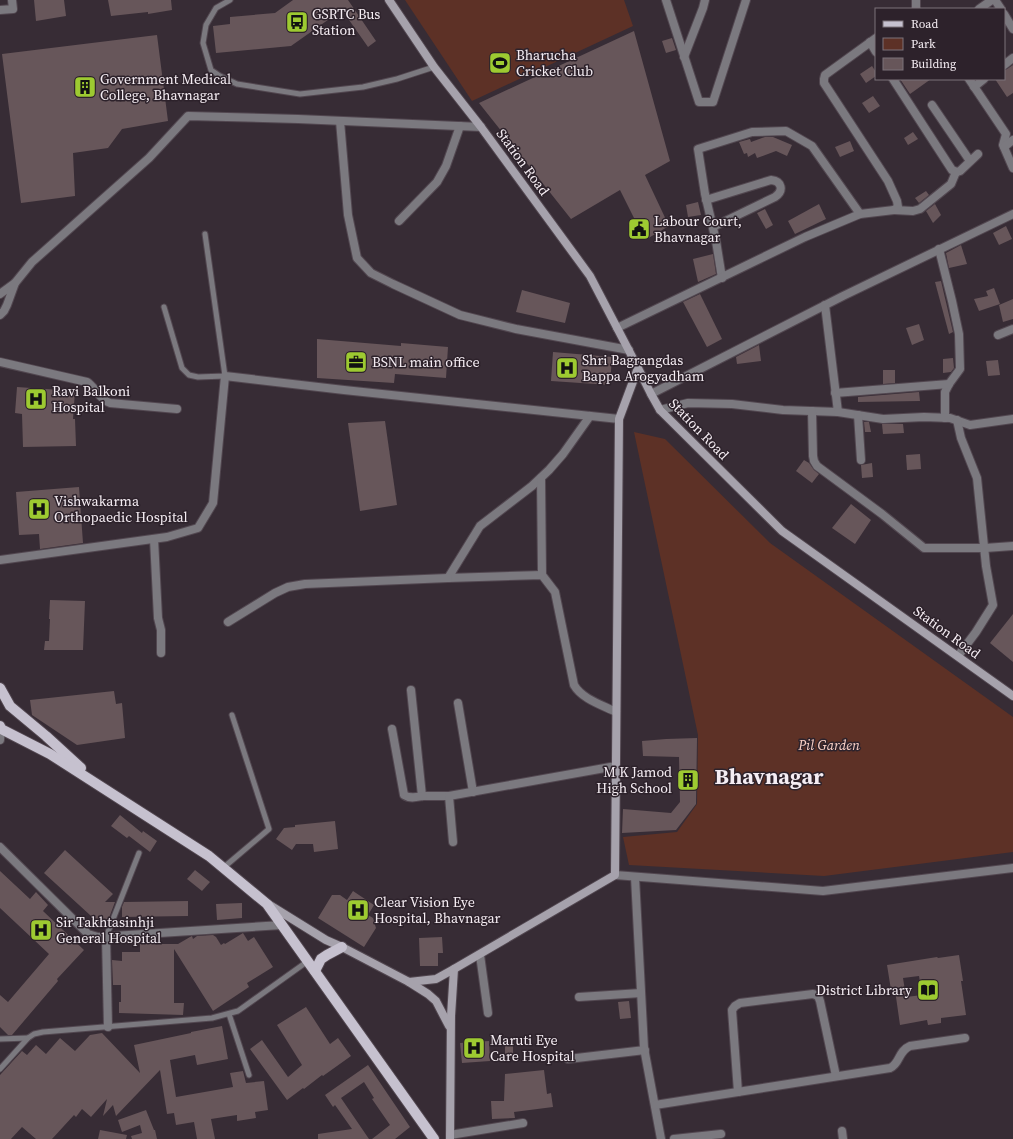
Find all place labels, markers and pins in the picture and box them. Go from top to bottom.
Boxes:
place label: GSRTC Bus Station [312,4,380,40]
bus stop icon: GSRTC Bus Station [284,9,310,35]
place label: Bharucha Cricket Club [516,45,593,81]
sports icon: Bharucha Cricket Club [487,50,513,76]
place label: Government Medical College, Bhavnagar [100,69,231,105]
building icon: Government Medical College, Bhavnagar [72,74,98,100]
place label: Labour Court, Bhavnagar [654,211,742,247]
public building icon: Labour Court, Bhavnagar [626,216,652,242]
office icon: BSNL main office [343,349,369,375]
place label: Shri Bagrangdas Bappa Arogyadham [582,350,705,386]
place label: BSNL main office [372,352,480,372]
hospital icon: Shri Bagrangdas Bappa Arogyadham [554,355,580,381]
place label: Ravi Balkoni Hospital [52,381,130,417]
hospital icon: Ravi Balkoni Hospital [23,386,49,412]
place label: Vishwakarma Orthopaedic Hospital [54,491,188,527]
hospital icon: Vishwakarma Orthopaedic Hospital [26,496,52,522]
place label: M K Jamod High School [596,762,672,798]
building icon: M K Jamod High School [675,767,701,793]
place label: Clear Vision Eye Hospital, Bhavnagar [374,892,501,928]
hospital icon: Clear Vision Eye Hospital, Bhavnagar [345,897,371,923]
place label: Sir Takhtasinhji General Hospital [56,912,161,948]
hospital icon: Sir Takhtasinhji General Hospital [28,917,54,943]
library icon: District Library [915,977,941,1003]
place label: District Library [816,980,913,1000]
place label: Maruti Eye Care Hospital [490,1030,575,1066]
hospital icon: Maruti Eye Care Hospital [461,1035,487,1061]

